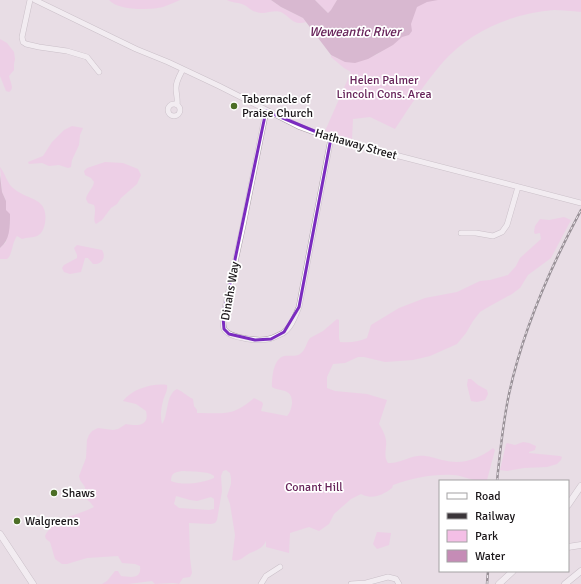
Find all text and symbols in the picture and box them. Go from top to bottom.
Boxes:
water label: Weweantic River [309,24,403,40]
park label: Helen Palmer Lincoln Cons. Area [337,73,431,102]
place label: Tabernacle of Praise Church [242,92,313,121]
marker: Tabernacle of Praise Church [229,101,239,111]
street label: Hathaway Street [313,126,399,163]
street label: Dinahs Way [218,260,243,322]
park label: Conant Hill [285,480,343,495]
legend [439,480,569,572]
place label: Shaws [62,486,95,501]
marker: Shaws [49,488,59,498]
text: Road [475,489,501,504]
text: Railway [475,509,515,524]
place label: Walgreens [25,514,79,529]
marker: Walgreens [12,516,22,526]
text: Park [475,529,498,544]
text: Water [475,549,506,564]

